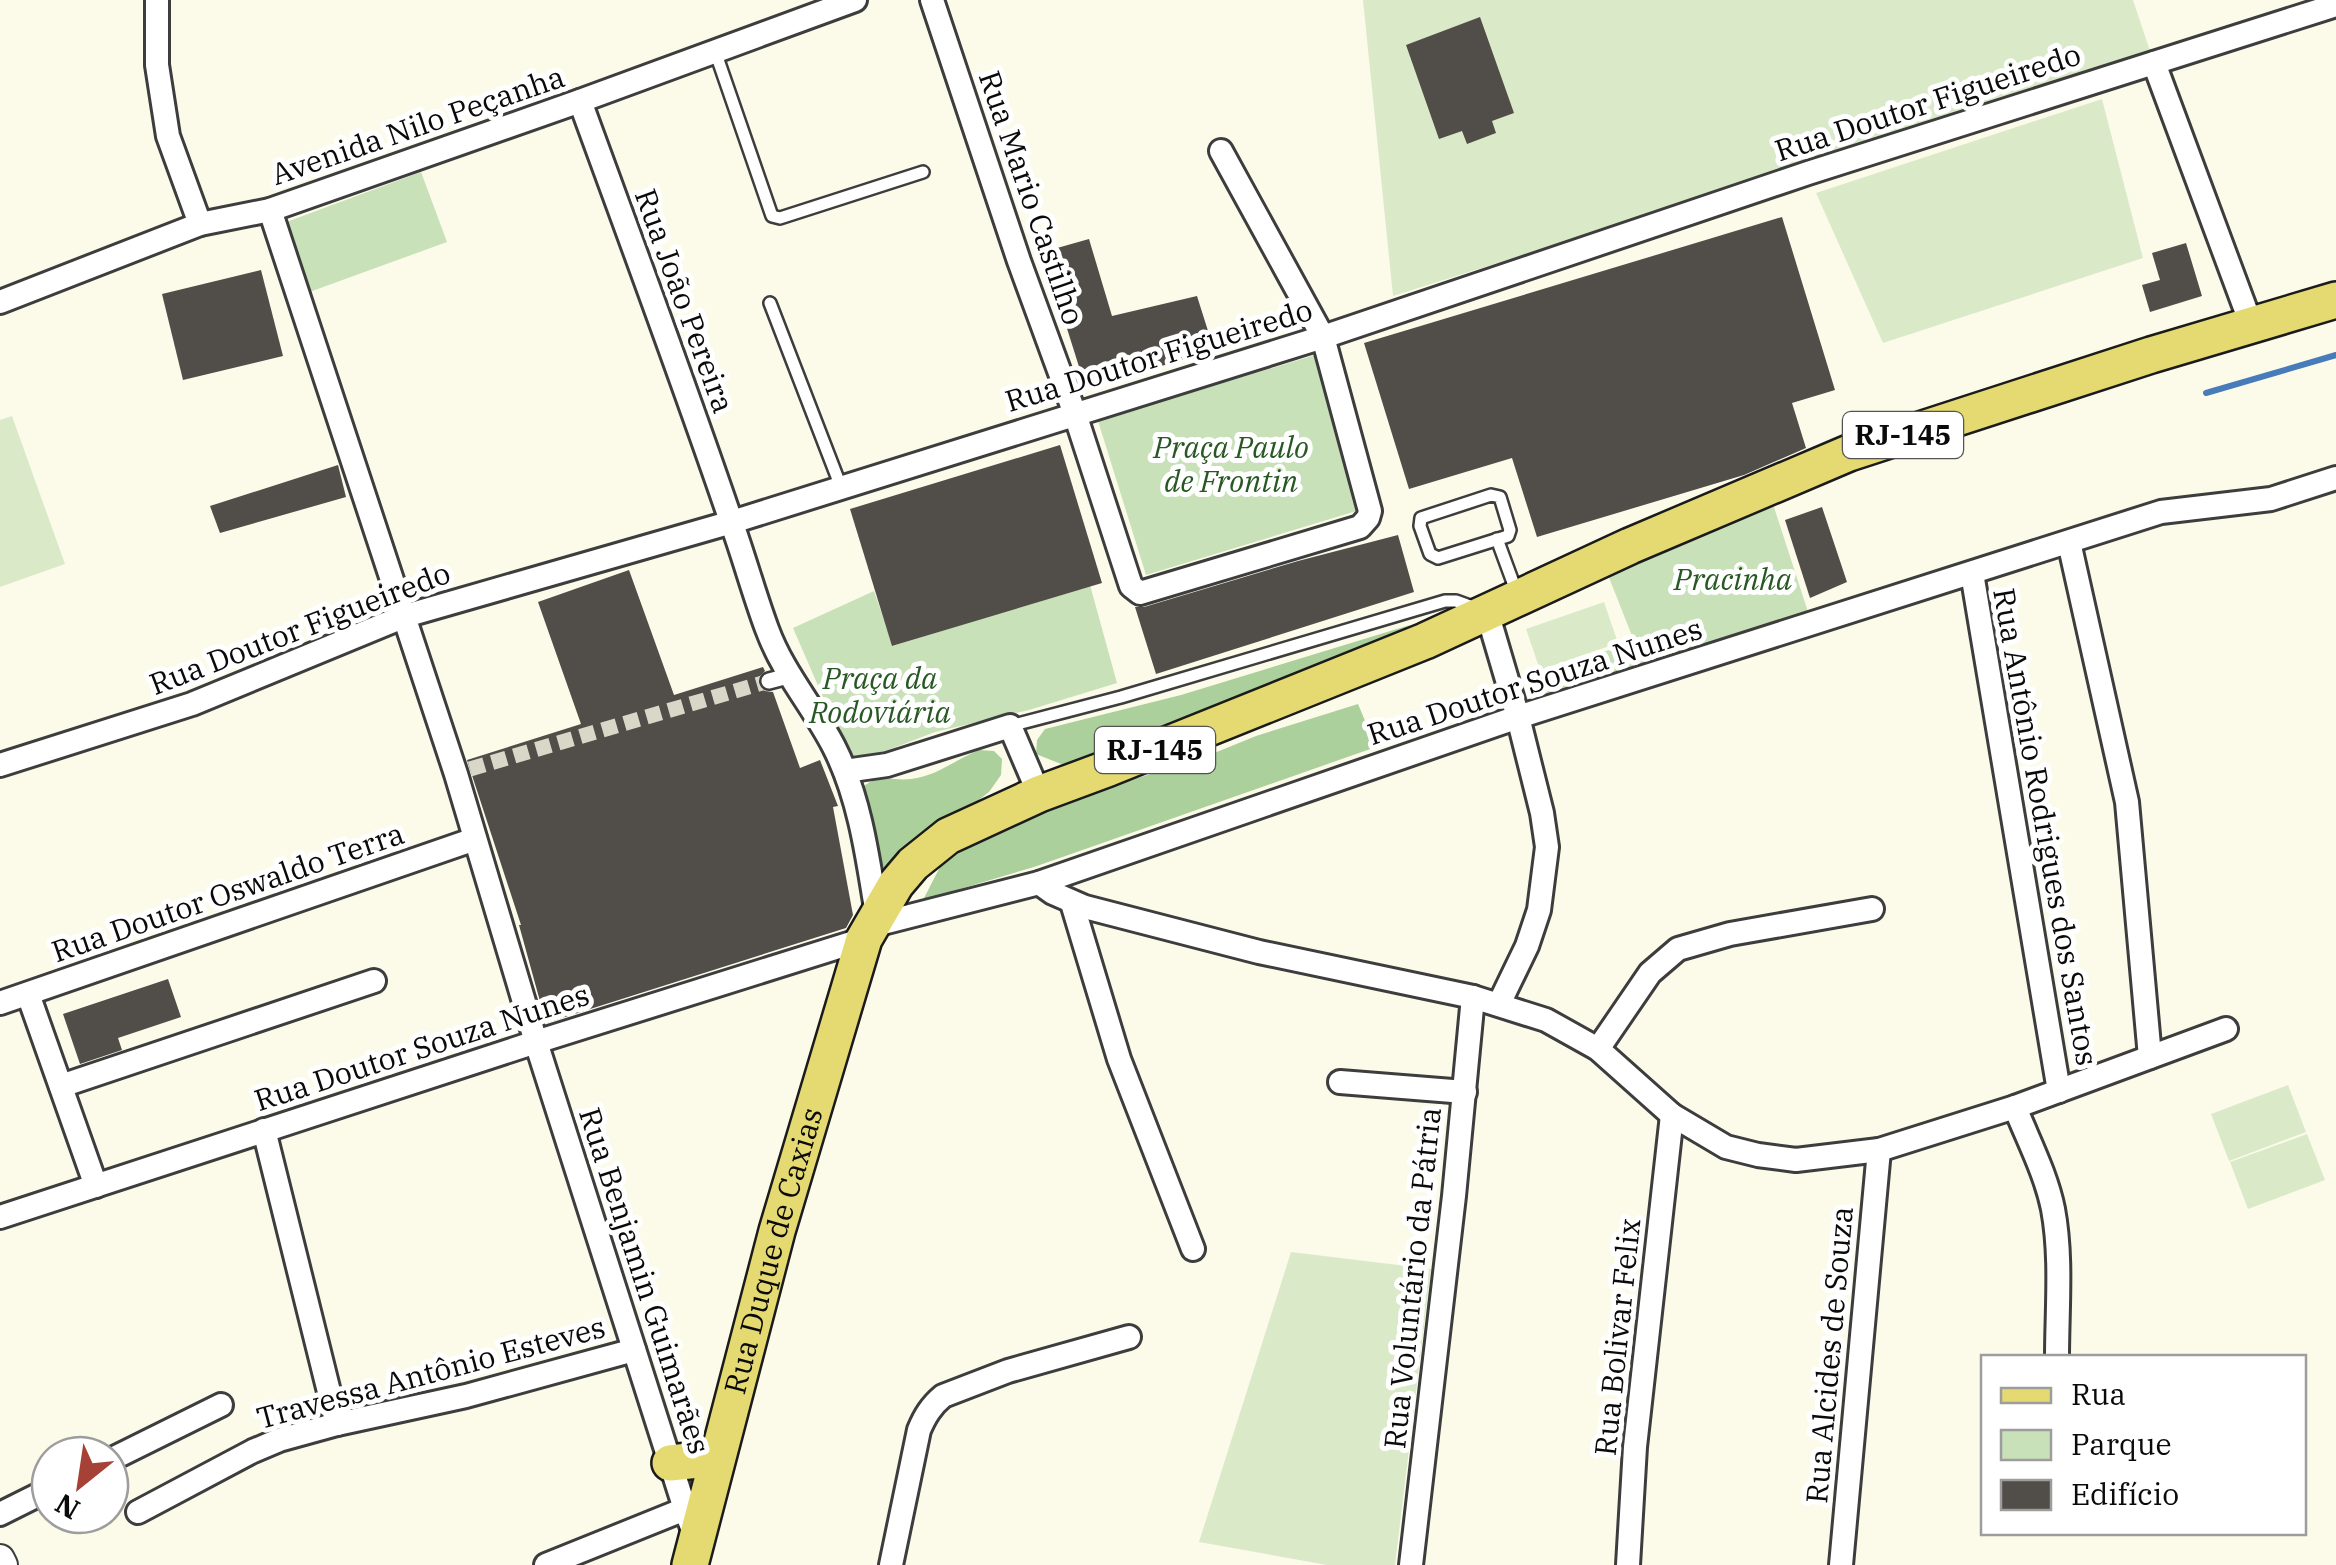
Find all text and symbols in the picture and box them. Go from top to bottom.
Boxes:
street label: Rua Doutor Figueiredo [1770,34,2085,169]
street label: Avenida Nilo Peçanha [266,56,569,193]
street label: Rua Mario Castilho [971,66,1094,329]
street label: Rua João Pereira [627,183,744,418]
street label: Rua Doutor Figueiredo [1000,289,1317,420]
road number: RJ-145 [1843,412,1963,458]
park label: Praça Paulo de Frontin [1152,427,1309,500]
street label: Rua Doutor Figueiredo [144,552,455,703]
park label: Pracinha [1673,559,1793,598]
street label: Rua Antônio Rodrigues dos Santos [1985,585,2108,1069]
street label: Rua Doutor Souza Nunes [1362,608,1707,753]
park label: Praça da Rodoviária [808,658,952,731]
road number: RJ-145 [1095,727,1215,773]
street label: Rua Doutor Oswaldo Terra [46,813,409,970]
street label: Rua Doutor Souza Nunes [249,974,594,1119]
street label: Rua Benjamin Guimarães [571,1102,720,1459]
street label: Rua Duque de Caxias [714,1103,831,1398]
street label: Rua Voluntário da Pátria [1374,1105,1449,1451]
street label: Rua Alcides de Souza [1796,1205,1861,1505]
street label: Rua Bolivar Felix [1585,1216,1648,1458]
street label: Travessa Antônio Esteves [252,1306,609,1437]
legend [1981,1355,2306,1535]
text: Rua [2071,1374,2126,1413]
text: Parque [2071,1424,2172,1463]
north arrow [30,1435,130,1535]
text: Edifício [2071,1474,2179,1513]
text: N [48,1486,86,1529]

